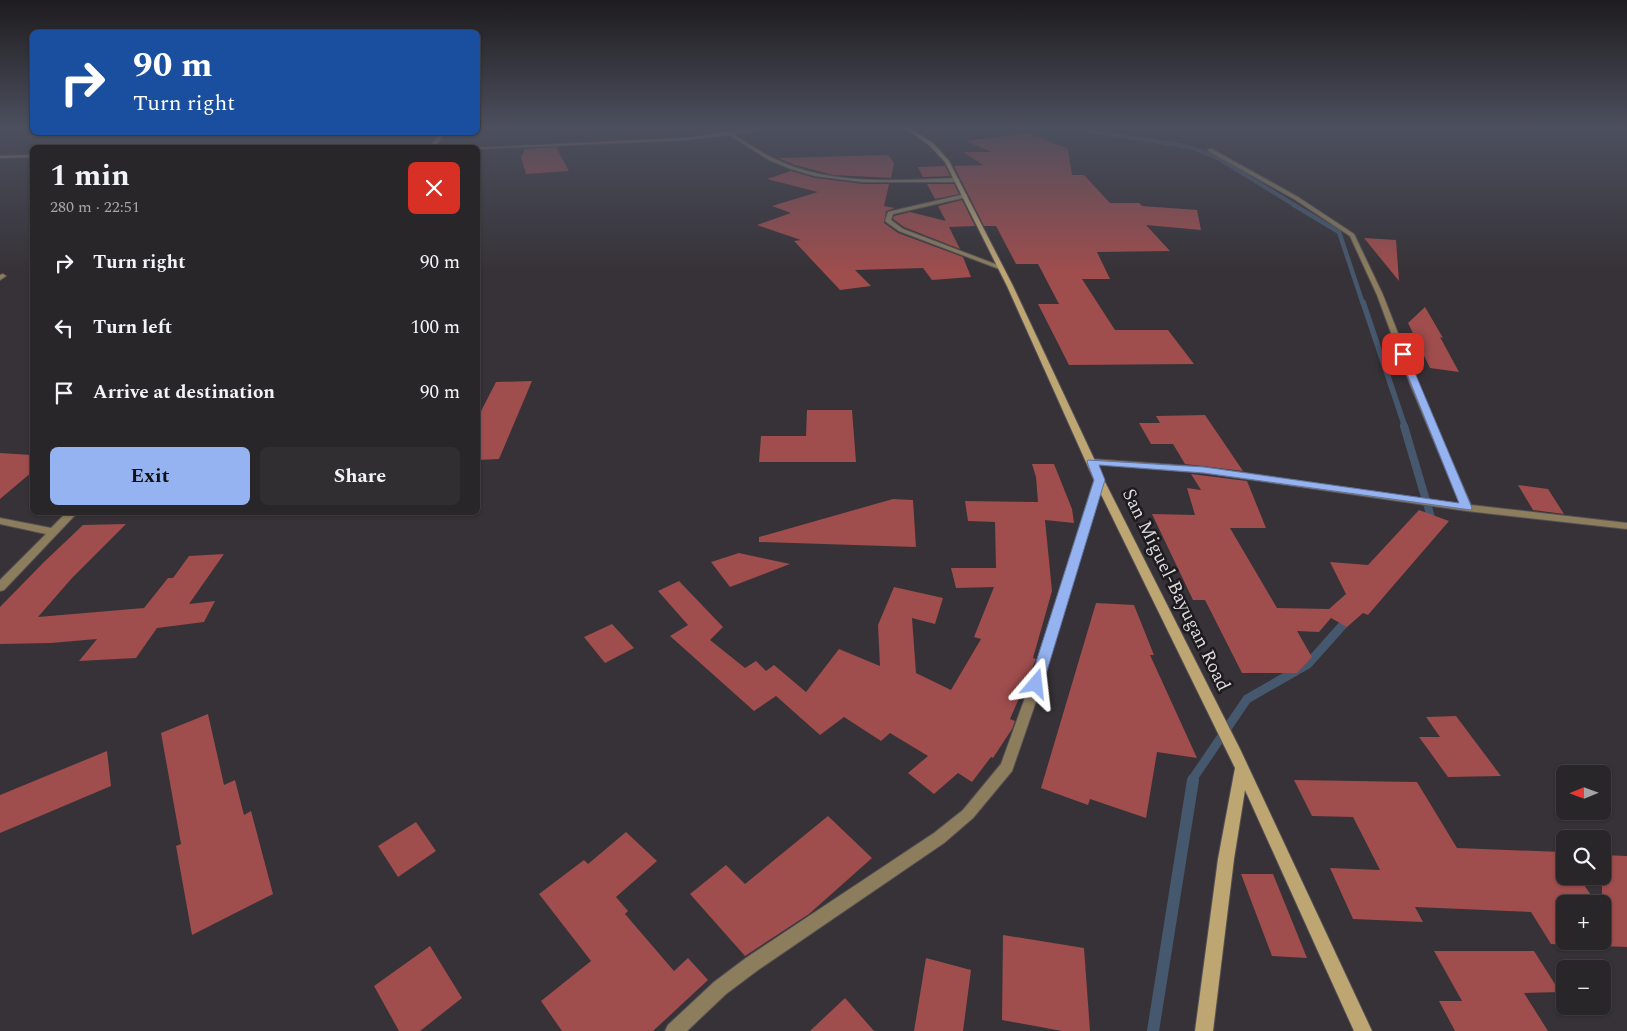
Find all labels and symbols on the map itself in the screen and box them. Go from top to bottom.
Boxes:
pin [1382,333,1424,375]
street label: San Miguel-Bayugan Road [1114,484,1238,696]
position arrow [1009,657,1061,709]
north arrow [1556,765,1611,820]

